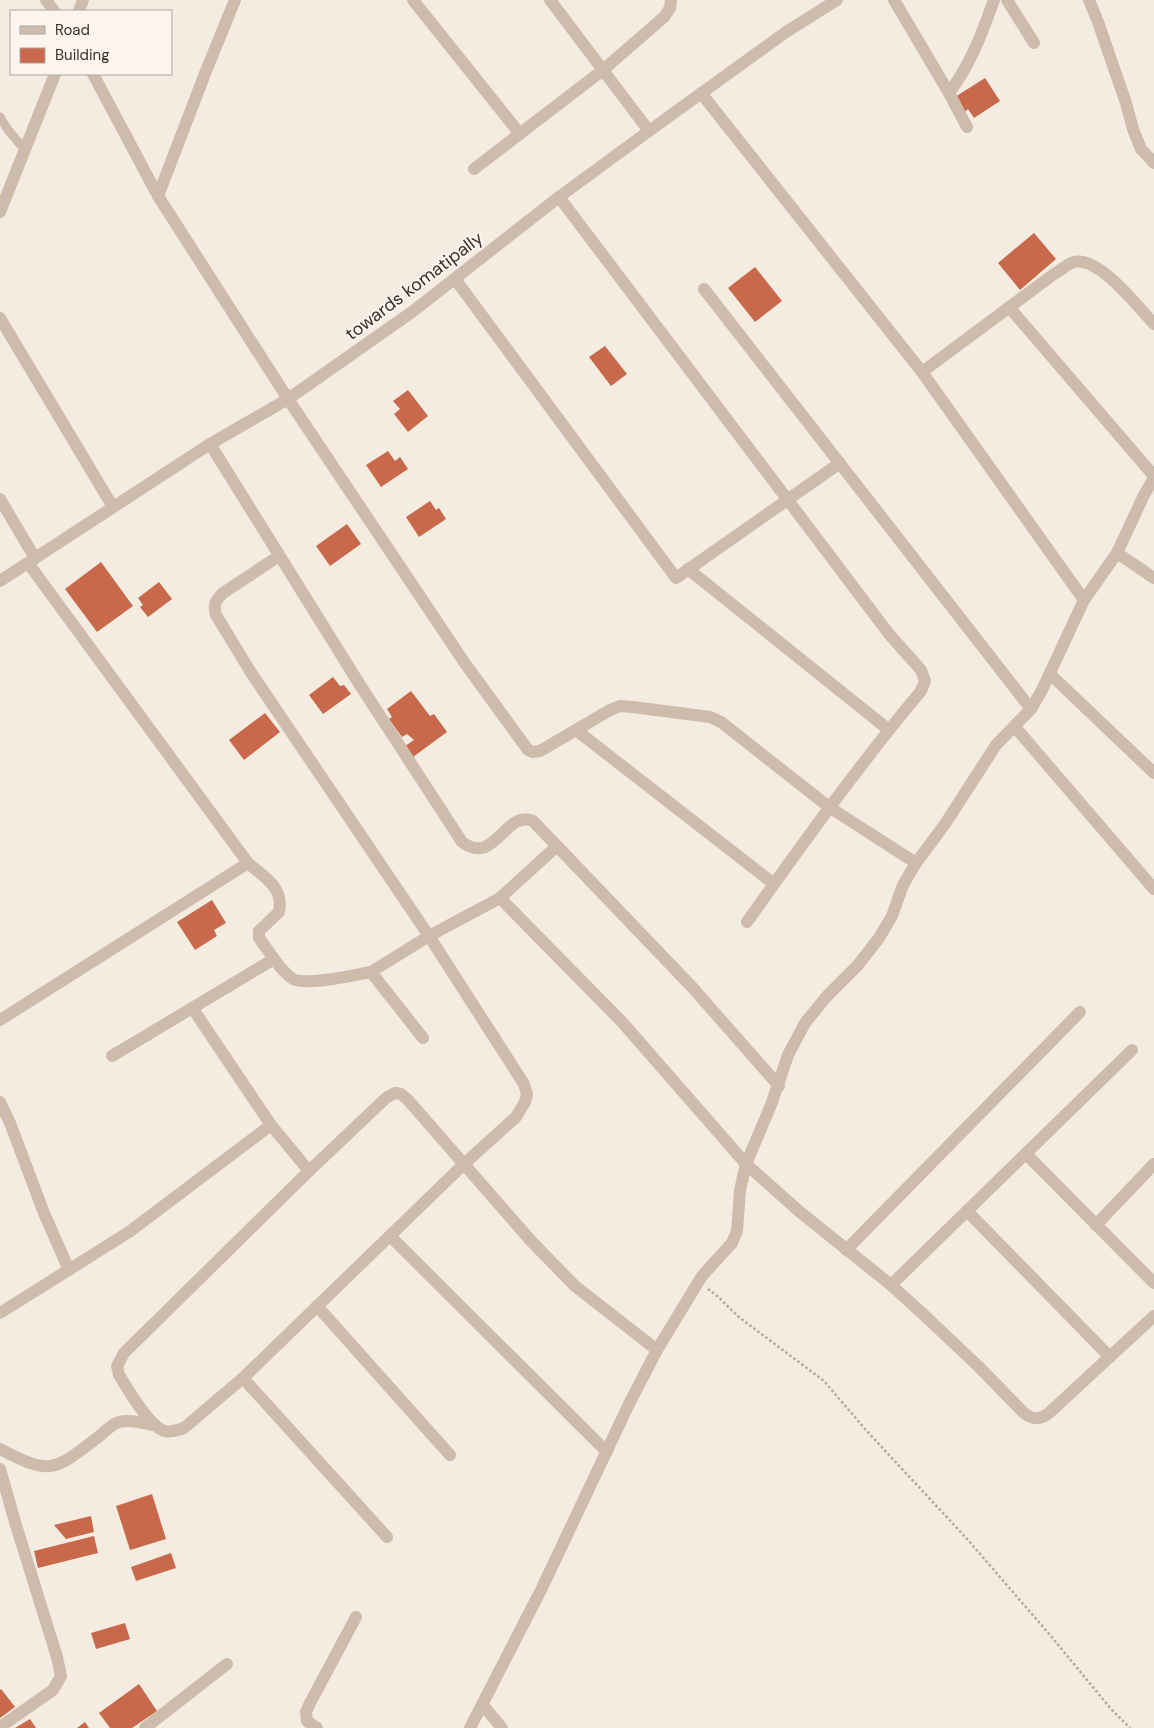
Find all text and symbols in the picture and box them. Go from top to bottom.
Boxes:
legend [10,10,172,75]
text: Road [55,20,90,40]
text: Building [55,45,110,65]
street label: towards komatipally [340,226,488,346]

